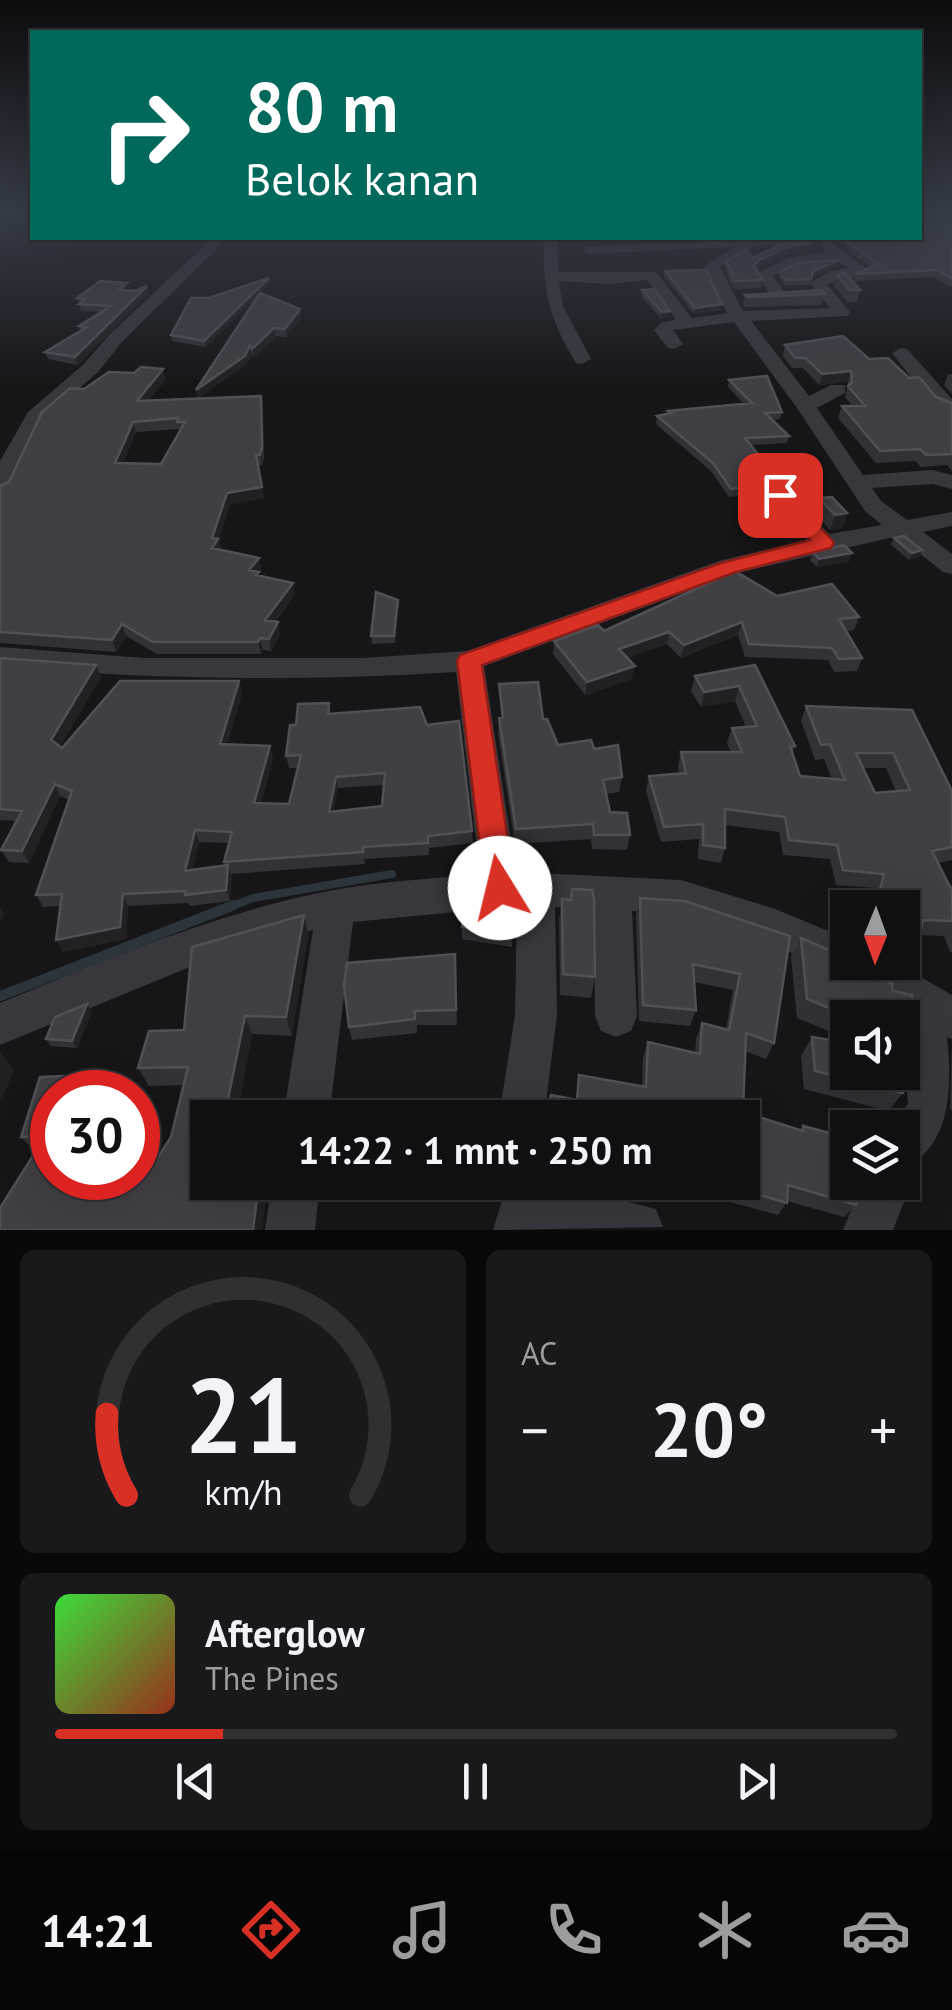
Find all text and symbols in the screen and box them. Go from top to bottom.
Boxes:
text: 80 m [245,61,398,151]
icon: right [80,70,210,200]
text: Belok kanan [245,149,479,207]
pin [738,453,823,538]
icon: arrive [753,468,808,523]
position arrow [448,836,552,940]
north arrow [830,890,920,980]
map controls [830,890,920,1200]
button: sound [830,1000,920,1090]
speed limit sign: 30 [30,1070,160,1200]
button: layers [830,1110,920,1200]
text: 14:22 · 1 mnt · 250 m [298,1125,652,1174]
text: AC [521,1332,557,1374]
text: 21 [184,1347,302,1482]
text: 20° [650,1381,768,1478]
text: − [521,1394,549,1465]
text: + [869,1394,897,1465]
text: km/h [204,1469,282,1515]
text: Afterglow [205,1608,365,1657]
text: The Pines [205,1657,339,1699]
icon: previous [168,1754,223,1809]
icon: pause [448,1754,503,1809]
icon: next [729,1754,784,1809]
icon: directions [236,1895,306,1965]
icon: music [387,1895,457,1965]
icon: phone [539,1895,609,1965]
icon: climate [690,1895,760,1965]
icon: car [841,1895,911,1965]
text: 14:21 [41,1901,155,1959]

